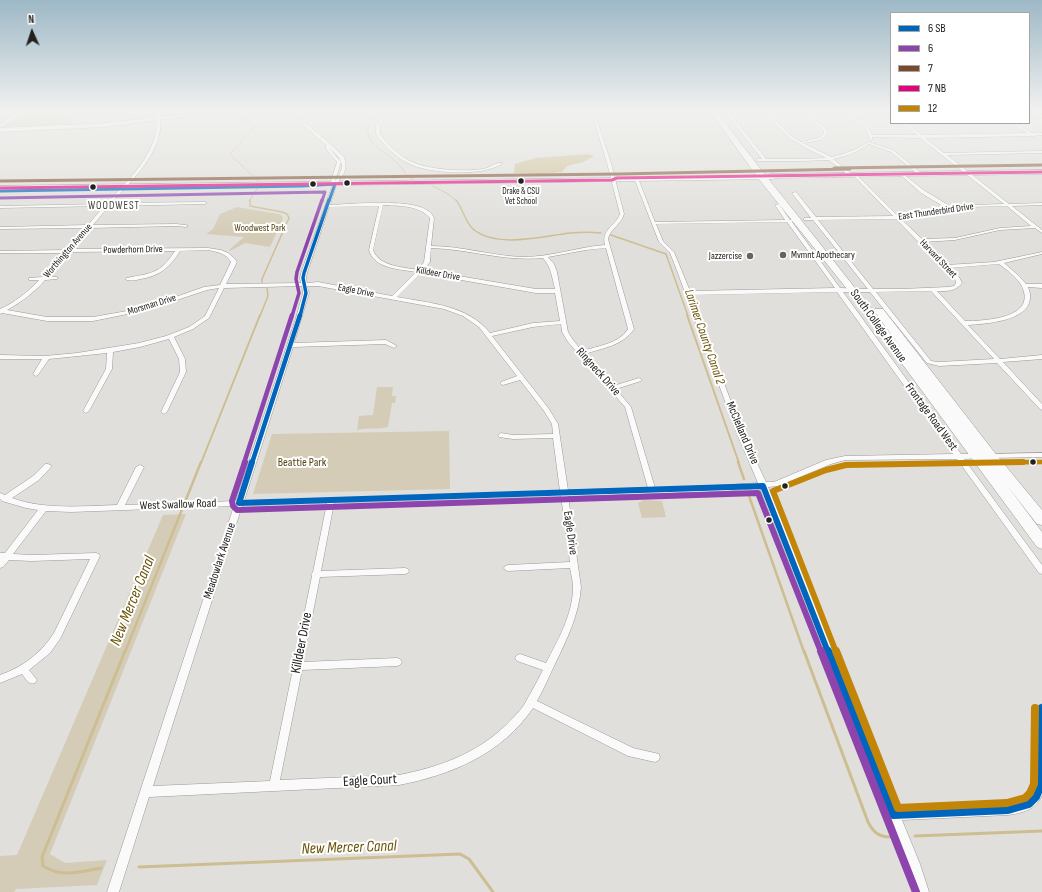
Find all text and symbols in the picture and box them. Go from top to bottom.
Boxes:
north arrow [12,12,52,52]
legend [890,12,1030,124]
text: N [28,13,35,26]
text: 6 SB [928,21,946,36]
text: 6 [928,41,933,56]
text: 7 [928,61,933,76]
text: 7 NB [928,81,946,96]
text: 12 [928,101,937,116]
marker: Drake & CSU Vet School [516,176,526,186]
unlabelled marker [342,178,352,188]
unlabelled marker [308,179,318,189]
unlabelled marker [88,182,98,192]
place label: Drake & CSU Vet School [502,187,540,208]
district label: WOODWEST [88,199,140,213]
street label: East Thunderbird Drive [898,201,974,223]
street label: Worthington Avenue [41,221,95,281]
park label: Woodwest Park [234,222,286,234]
street label: Harvard Street [917,237,959,281]
street label: Powderhorn Drive [103,243,163,257]
place label: Mvmnt Apothecary [791,249,855,261]
place label: Jazzercise [709,250,742,262]
marker: Mvmnt Apothecary [778,250,788,260]
marker: Jazzercise [745,251,755,261]
street label: Killdeer Drive [415,264,461,284]
street label: Eagle Drive [337,282,375,300]
water label: Larimer County Canal 2 [680,287,728,387]
street label: South College Avenue [847,287,909,365]
street label: Morsman Drive [126,292,178,318]
street label: Ringneck Drive [573,345,623,399]
street label: Frontage Road West [902,380,960,454]
street label: McClelland Drive [722,399,762,467]
park label: Beattie Park [278,456,326,470]
unlabelled marker [1028,457,1038,467]
unlabelled marker [780,481,790,491]
street label: West Swallow Road [139,496,217,514]
street label: Eagle Drive [560,510,580,556]
unlabelled marker [764,515,774,525]
street label: Meadowlark Avenue [201,521,239,601]
water label: New Mercer Canal [106,553,160,649]
street label: Killdeer Drive [288,611,316,675]
street label: Eagle Court [343,771,397,791]
water label: New Mercer Canal [301,837,397,859]

